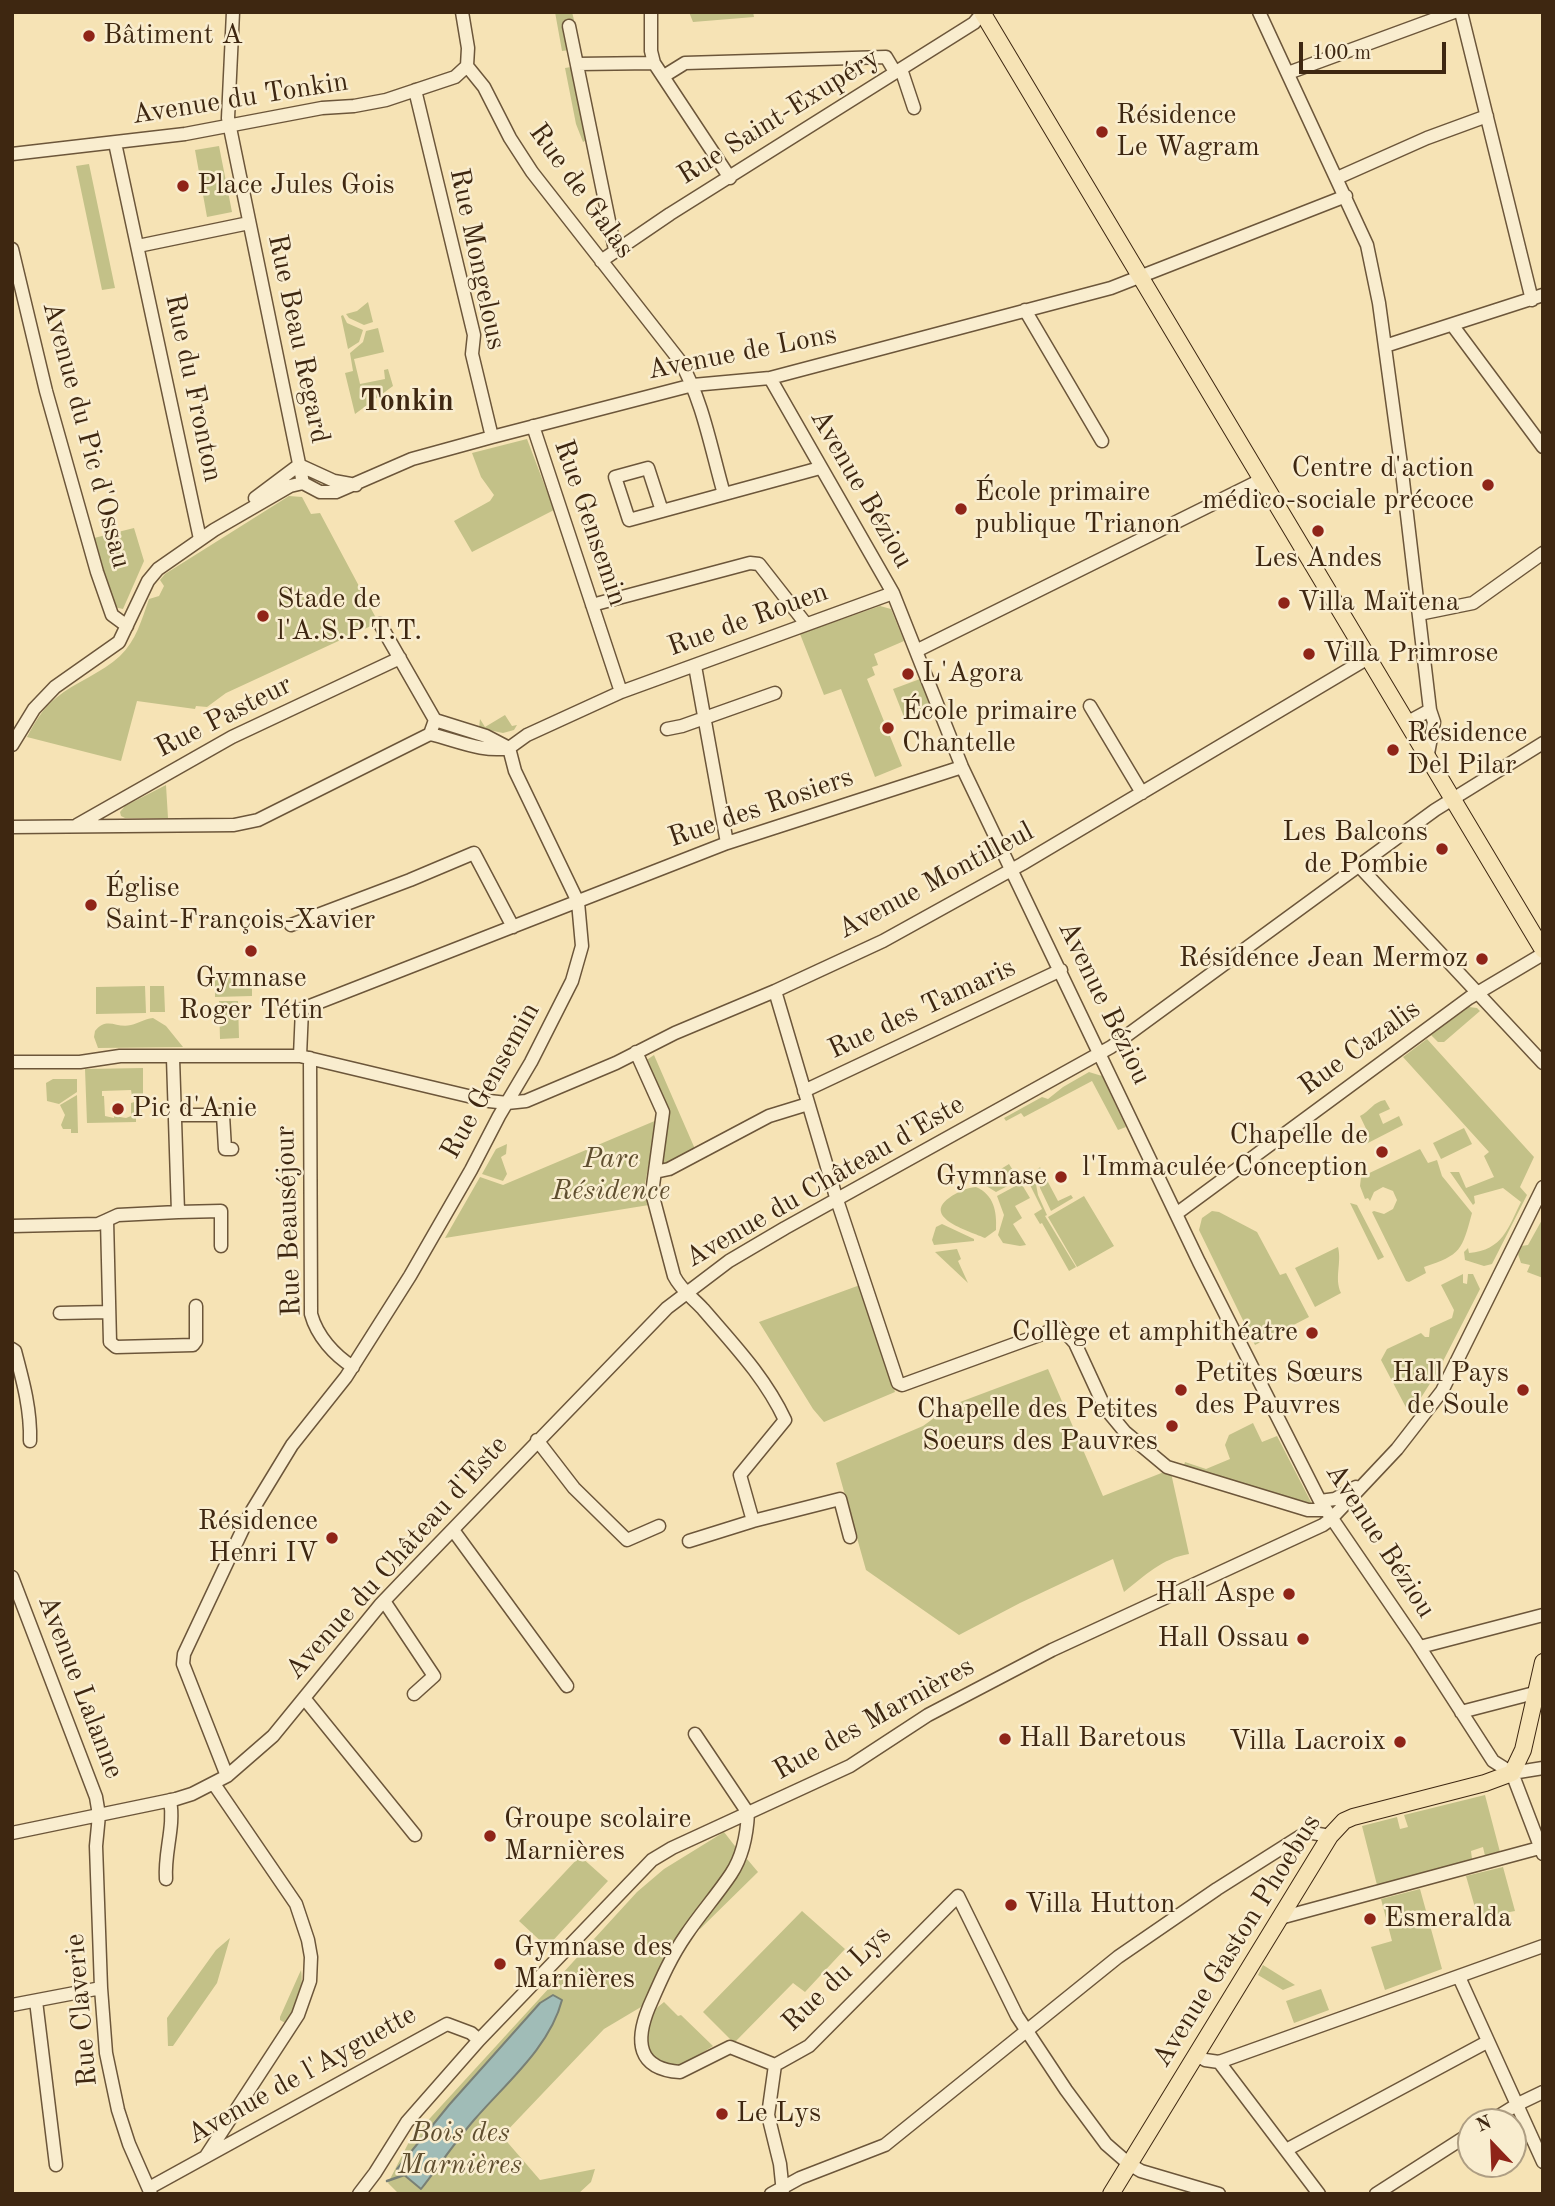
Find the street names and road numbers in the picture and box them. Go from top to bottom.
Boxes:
street label: Rue Saint-Exupéry [672,41,886,193]
street label: Avenue du Tonkin [129,65,351,133]
street label: Rue de Galas [521,117,641,265]
street label: Rue Mongelous [441,165,513,353]
street label: Rue Beau Regard [259,232,337,446]
street label: Rue du Fronton [157,291,229,485]
street label: Avenue du Pic d'Ossau [34,298,138,572]
street label: Avenue de Lons [645,318,839,388]
street label: Avenue Béziou [802,404,920,574]
street label: Rue Gensemin [546,435,634,611]
street label: Rue de Rouen [663,575,833,665]
street label: Rue Pasteur [150,668,298,766]
street label: Rue des Rosiers [664,761,858,855]
street label: Avenue Montilleul [832,815,1040,947]
street label: Avenue Béziou [1050,916,1158,1090]
street label: Rue des Tamaris [823,951,1021,1067]
street label: Rue Cazalis [1293,993,1427,1103]
street label: Rue Gensemin [434,997,548,1165]
street label: Avenue du Château d'Este [679,1088,971,1276]
street label: Rue Beauséjour [269,1125,309,1317]
street label: Avenue du Château d'Este [279,1429,515,1687]
street label: Avenue Béziou [1318,1457,1442,1625]
street label: Avenue Lalanne [30,1590,130,1784]
street label: Rue des Marnières [768,1650,980,1788]
street label: Avenue Gaston Phoebus [1145,1808,1329,2074]
street label: Rue du Lys [775,1919,899,2039]
street label: Rue Claverie [59,1932,105,2088]
street label: Avenue de l'Ayguette [182,1998,422,2152]

